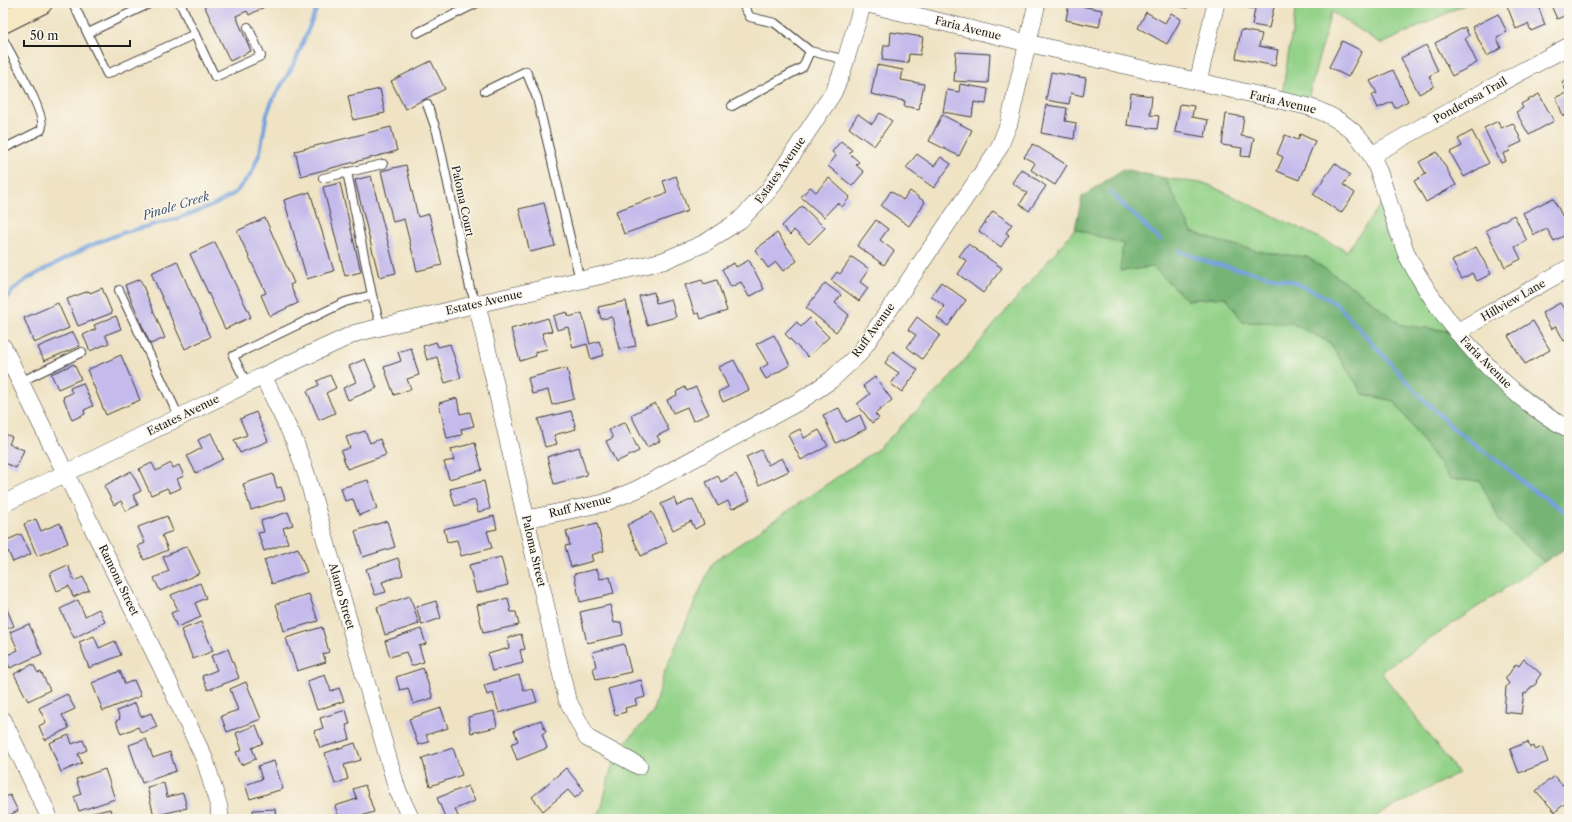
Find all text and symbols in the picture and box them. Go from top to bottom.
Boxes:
street label: Faria Avenue [933,13,1003,43]
scale bar [24,22,130,48]
text: 50 m [30,28,59,43]
street label: Ponderosa Trail [1431,74,1510,126]
street label: Faria Avenue [1248,88,1318,116]
street label: Estates Avenue [752,134,808,206]
street label: Paloma Court [449,164,477,238]
water label: Pinole Creek [140,188,212,223]
street label: Hillview Lane [1478,276,1548,324]
street label: Estates Avenue [444,286,524,318]
street label: Ruff Avenue [849,300,897,360]
street label: Faria Avenue [1457,333,1515,391]
street label: Estates Avenue [145,392,221,438]
street label: Ruff Avenue [547,491,613,521]
street label: Paloma Street [519,514,549,588]
street label: Ramona Street [96,542,142,618]
street label: Alamo Street [326,560,358,631]

